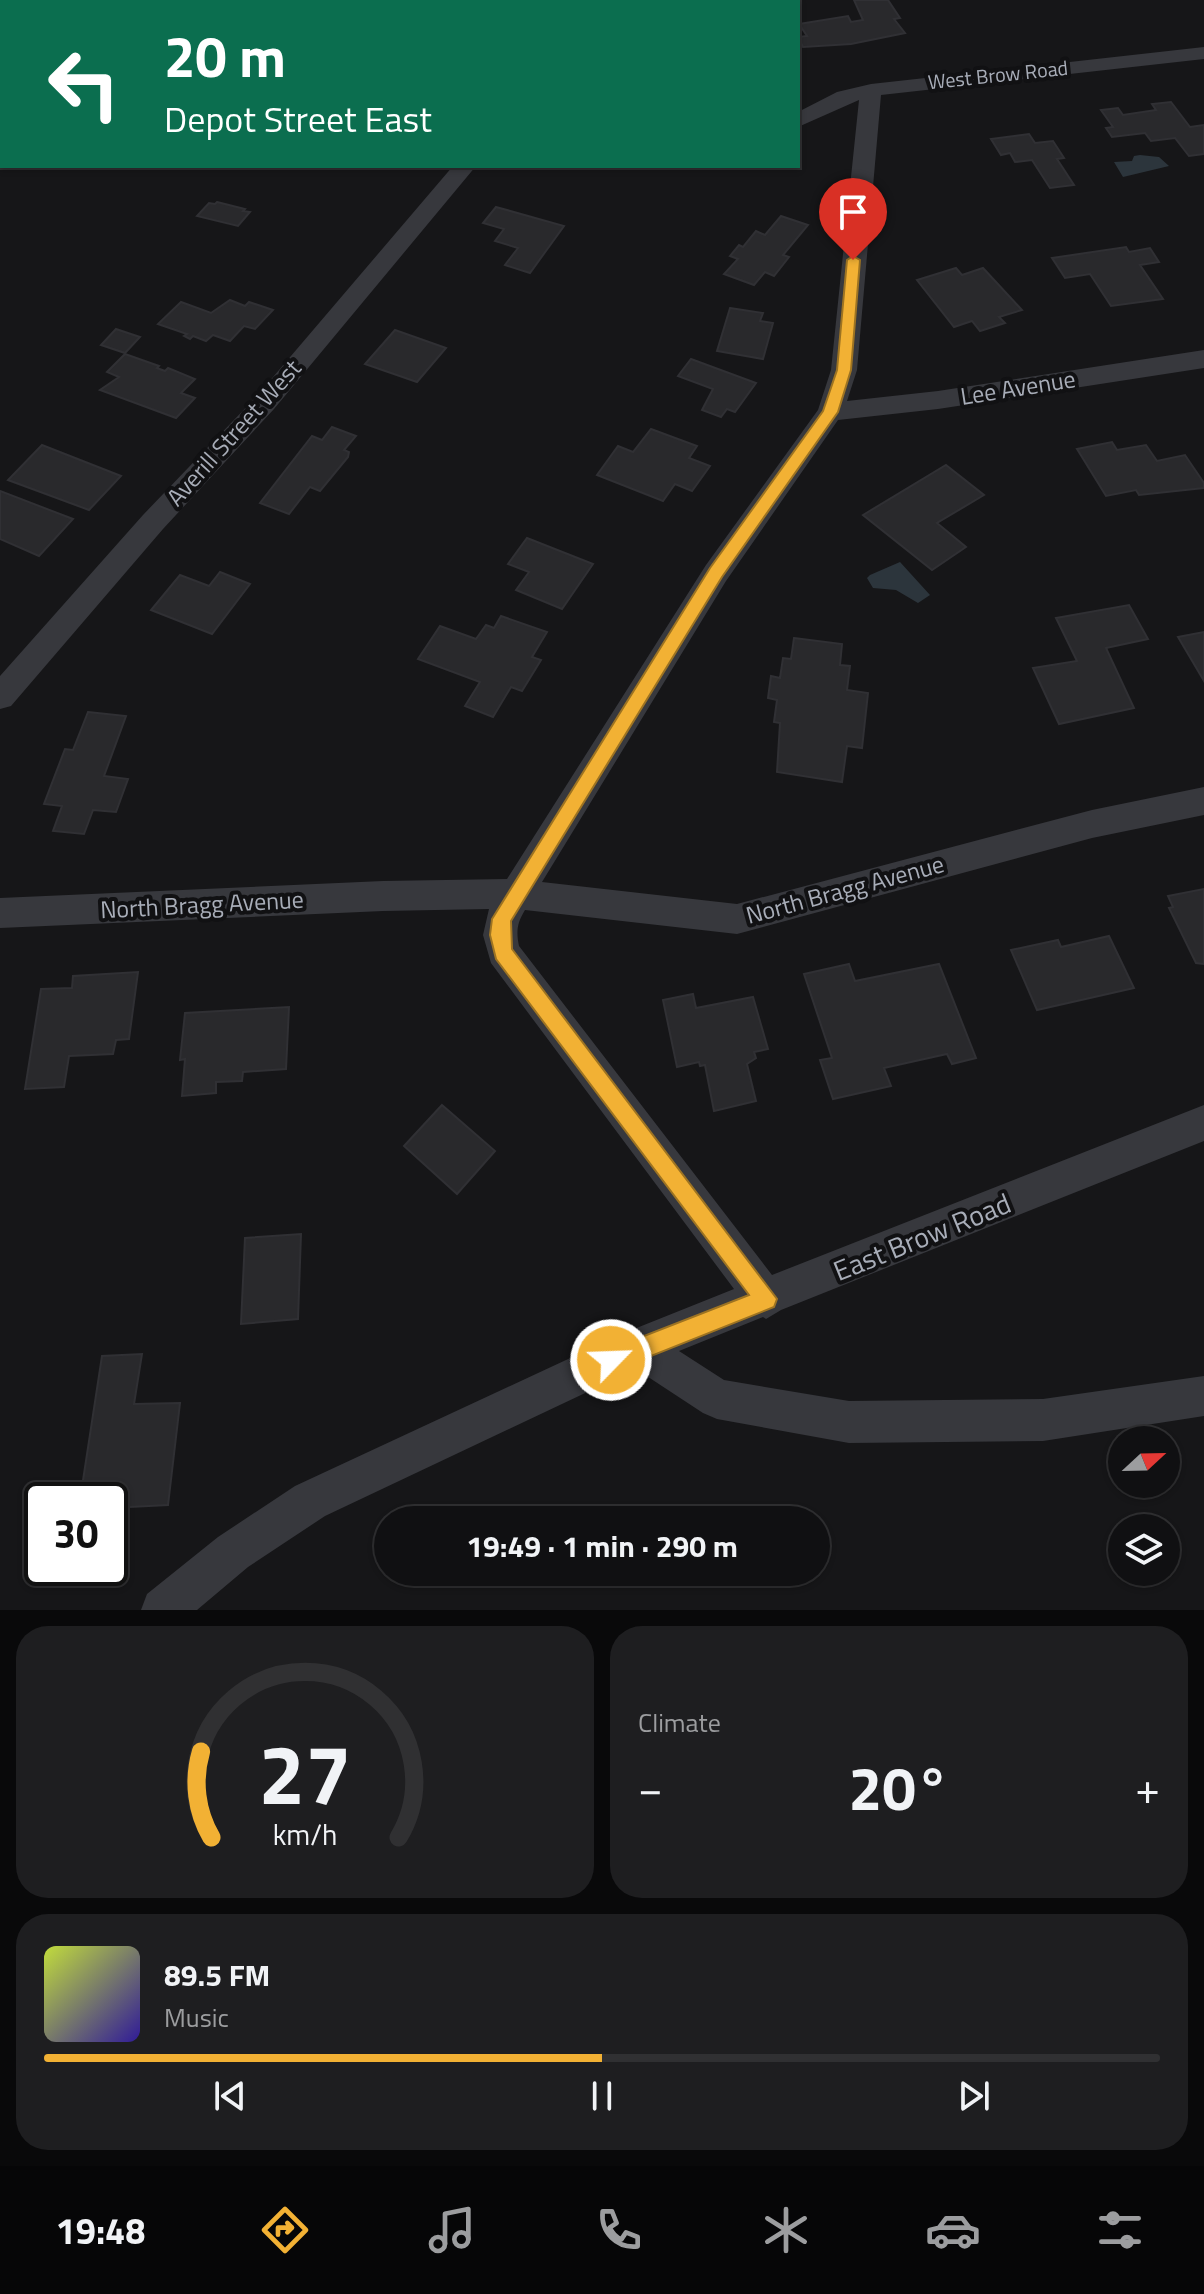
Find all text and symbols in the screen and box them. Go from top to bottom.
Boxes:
text: 20 m [164,14,286,99]
icon: left [32,32,136,136]
street label: West Brow Road [926,52,1069,97]
text: Depot Street East [164,91,432,146]
pin [819,178,887,260]
icon: arrive [831,190,875,234]
street label: Averill Street West [157,350,310,514]
street label: Lee Avenue [958,360,1078,414]
street label: North Bragg Avenue [742,845,948,933]
street label: North Bragg Avenue [99,881,305,927]
street label: East Brow Road [827,1181,1017,1292]
position arrow [569,1318,653,1402]
north arrow [1108,1426,1180,1498]
map controls [1108,1426,1180,1586]
speed limit sign: 30 [24,1482,128,1586]
button: layers [1108,1514,1180,1586]
text: 19:49 · 1 min · 290 m [466,1523,738,1569]
text: Climate [638,1703,721,1742]
text: 27 [258,1710,352,1836]
text: 20° [849,1742,949,1833]
text: − [638,1754,663,1821]
text: + [1135,1754,1160,1821]
text: km/h [273,1813,337,1856]
text: 89.5 FM [164,1952,270,1998]
text: Music [164,1998,229,2037]
icon: previous [208,2074,252,2118]
icon: pause [580,2074,624,2118]
icon: next [952,2074,996,2118]
icon: directions [257,2202,313,2258]
icon: music [424,2202,480,2258]
icon: phone [591,2202,647,2258]
icon: climate [758,2202,814,2258]
icon: car [925,2202,981,2258]
icon: filters [1092,2202,1148,2258]
text: 19:48 [56,2203,145,2258]

